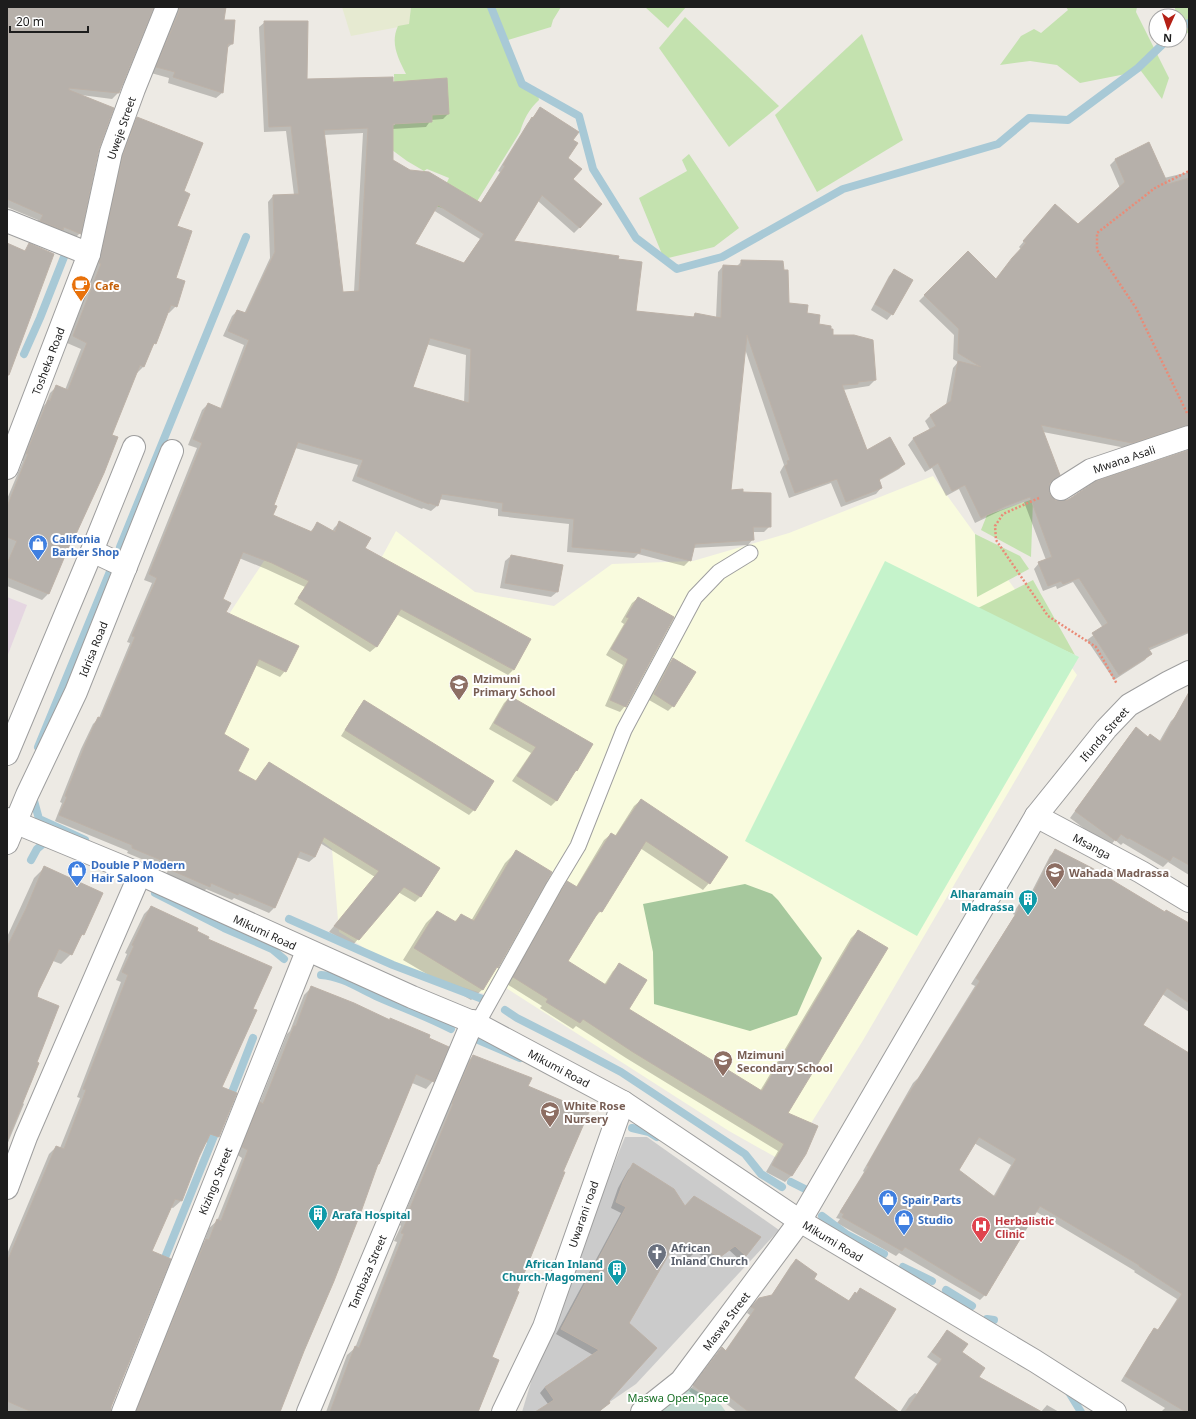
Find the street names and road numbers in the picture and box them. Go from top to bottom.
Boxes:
street label: Uweje Street [103,95,139,161]
street label: Tosheka Road [28,325,68,397]
street label: Mwana Asali [1091,441,1157,477]
street label: Idrisa Road [75,619,111,679]
street label: Ifunda Street [1076,704,1132,764]
street label: Msanga [1070,830,1114,862]
street label: Mikumi Road [231,911,299,953]
street label: Mikumi Road [526,1045,592,1091]
street label: Kizingo Street [195,1145,235,1217]
street label: Uwarani road [565,1179,601,1249]
street label: Mikumi Road [800,1217,866,1265]
street label: Tambaza Street [345,1232,389,1312]
street label: Maswa Street [699,1289,753,1353]

